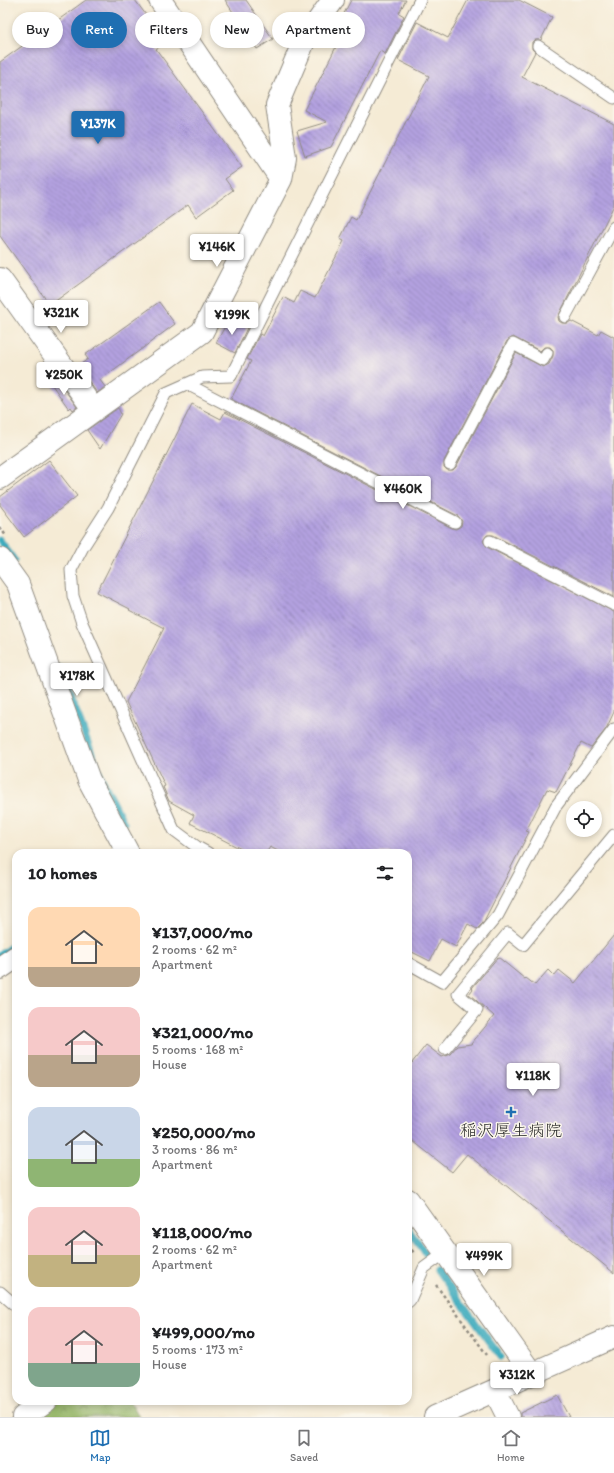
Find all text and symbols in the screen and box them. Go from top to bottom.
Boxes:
chip: Buy [12,12,63,48]
chip: Rent [71,12,127,48]
chip: Filters [135,12,202,48]
chip: New [210,12,264,48]
chip: Apartment [272,12,365,48]
pin: ¥137K [70,111,126,145]
text: ¥137K [80,116,116,131]
pin: ¥146K [189,234,245,268]
text: ¥146K [199,239,235,254]
pin: ¥321K [33,300,89,334]
pin: ¥199K [204,302,260,336]
text: ¥321K [43,305,79,320]
text: ¥199K [214,307,250,322]
pin: ¥250K [36,362,92,396]
text: ¥250K [45,367,83,382]
pin: ¥460K [375,476,431,510]
text: ¥460K [384,481,422,496]
pin: ¥178K [49,663,105,697]
text: ¥178K [59,668,95,683]
map controls [566,801,602,837]
button: locate [566,801,602,837]
icon: filters [374,862,396,884]
text: 10 homes [28,863,97,883]
text: ¥137,000/mo [152,922,253,942]
icon: home [60,923,108,971]
text: 2 rooms · 62 m² [152,942,237,957]
text: Apartment [152,957,213,972]
text: ¥321,000/mo [152,1022,253,1042]
icon: home [60,1023,108,1071]
text: 5 rooms · 168 m² [152,1042,243,1057]
text: House [152,1057,187,1072]
pin: ¥118K [505,1063,561,1097]
text: ¥118K [516,1068,550,1083]
marker: 稲沢厚生病院 [505,1106,517,1118]
place label: 稲沢厚生病院 [460,1120,562,1140]
text: ¥250,000/mo [152,1122,255,1142]
icon: home [60,1123,108,1171]
text: 3 rooms · 86 m² [152,1142,238,1157]
text: Apartment [152,1157,213,1172]
text: ¥118,000/mo [152,1222,252,1242]
icon: home [60,1223,108,1271]
text: 2 rooms · 62 m² [152,1242,237,1257]
pin: ¥499K [456,1243,512,1277]
text: ¥499K [466,1248,503,1263]
text: Apartment [152,1257,213,1272]
text: ¥499,000/mo [152,1322,255,1342]
icon: home [60,1323,108,1371]
text: 5 rooms · 173 m² [152,1342,243,1357]
text: House [152,1357,187,1372]
pin: ¥312K [489,1362,545,1396]
text: ¥312K [499,1367,535,1382]
tab: Map [89,1427,111,1464]
tab: Saved [290,1427,318,1464]
tab: Home [497,1427,525,1464]

